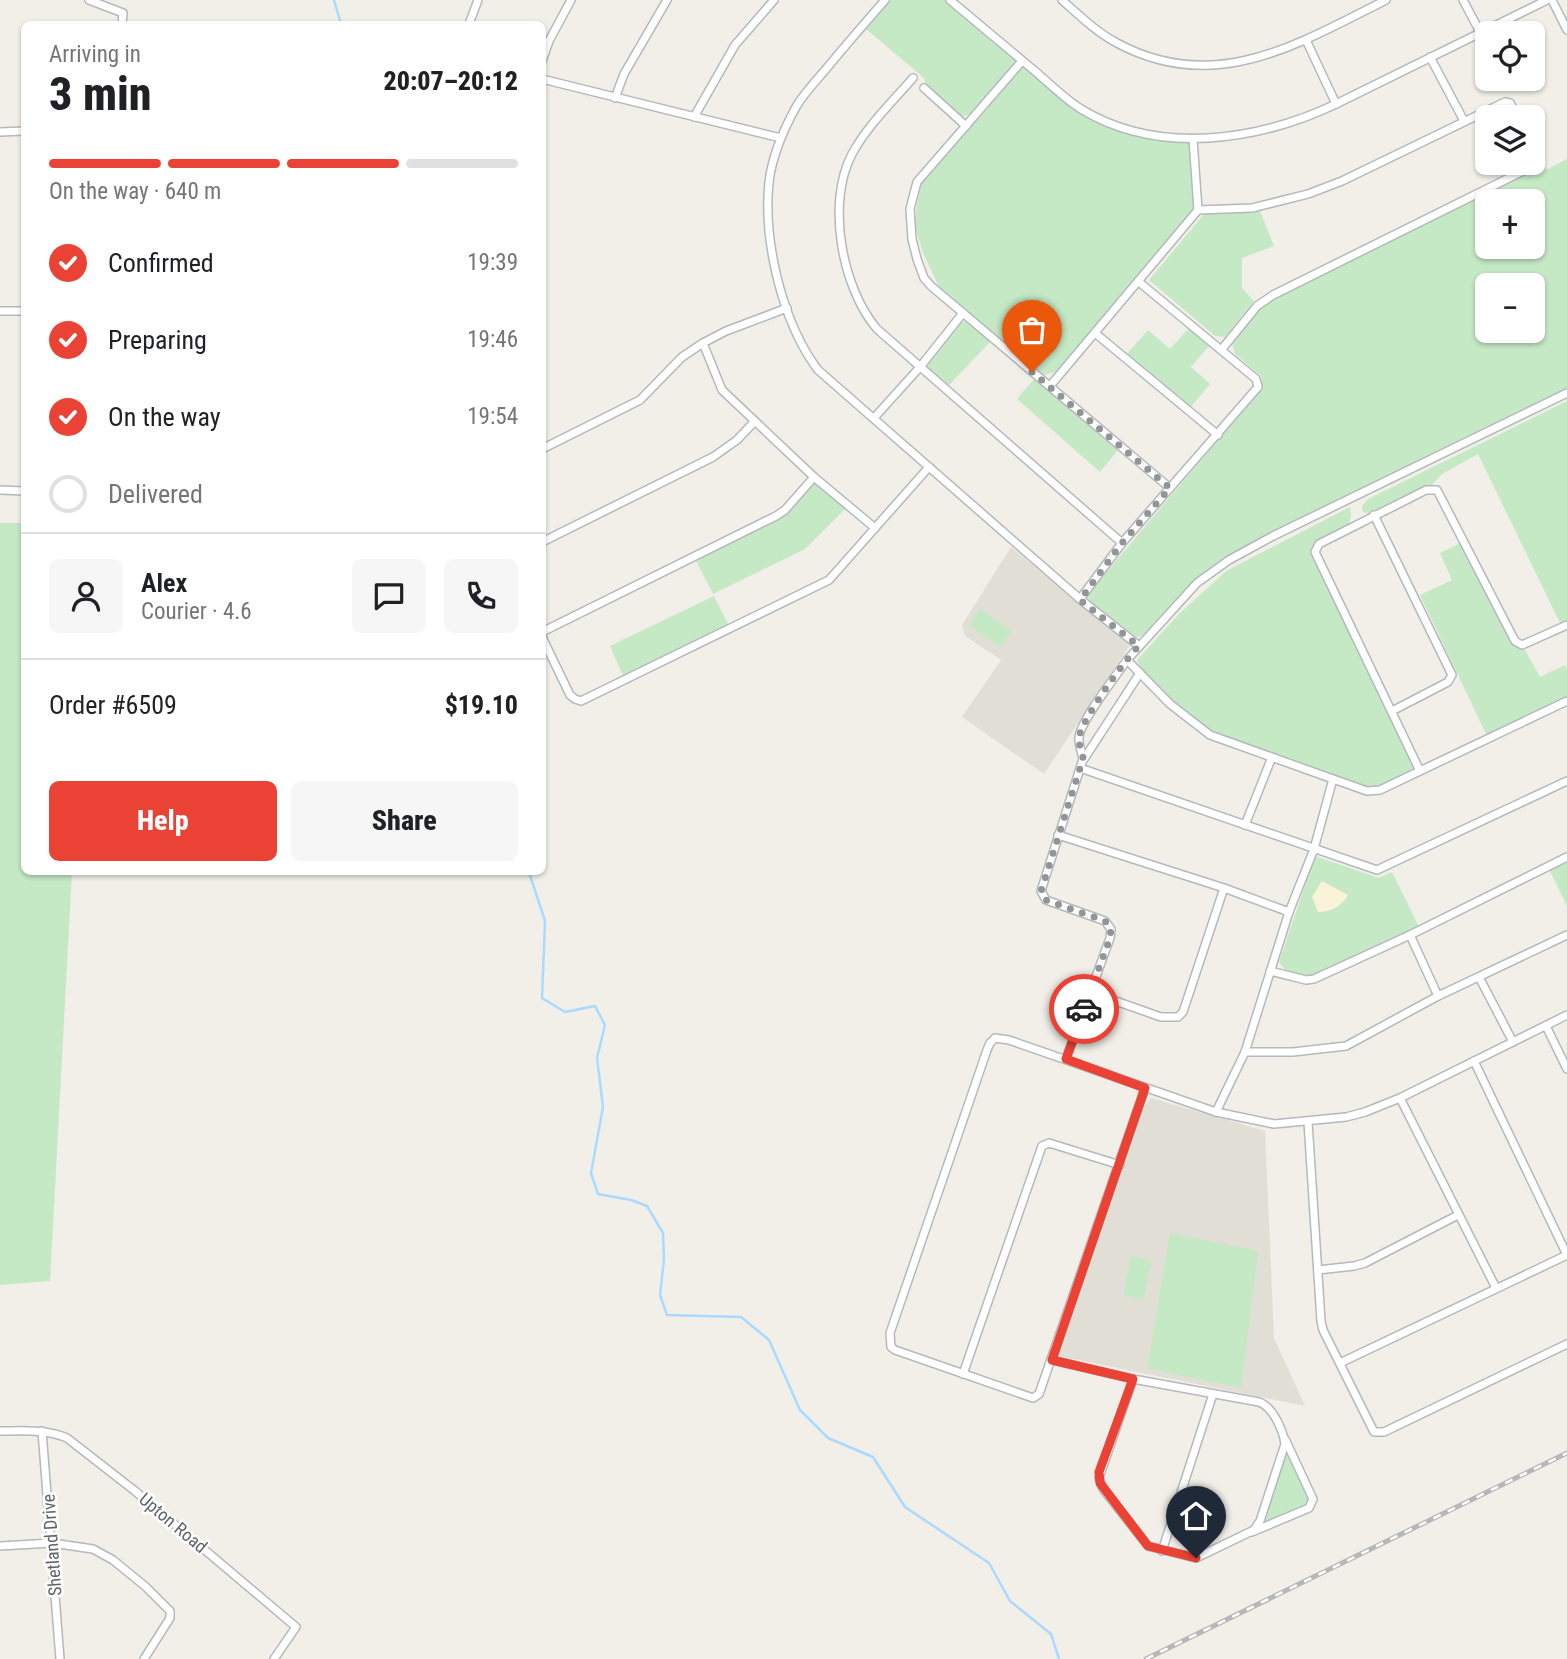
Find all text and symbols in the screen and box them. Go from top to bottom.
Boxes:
map controls [1475,21,1545,343]
button: locate [1475,21,1545,91]
text: Arriving in [49,41,141,68]
text: 20:07–20:12 [384,66,518,96]
text: 3 min [49,67,152,121]
button: layers [1475,105,1545,175]
text: On the way · 640 m [49,178,221,205]
button: + [1475,189,1545,259]
icon: check [49,244,87,282]
text: Confirmed [108,248,214,278]
text: 19:39 [467,249,518,276]
button: − [1475,273,1545,343]
pin [1002,300,1062,372]
icon: bag [1013,311,1051,349]
icon: check [49,321,87,359]
text: Preparing [108,325,207,355]
text: 19:46 [467,326,518,353]
icon: check [49,398,87,436]
text: On the way [108,402,221,432]
text: 19:54 [467,403,518,430]
text: Delivered [108,479,203,509]
button: person [49,559,123,633]
button: chat [352,559,426,633]
button: phone [444,559,518,633]
text: Alex [141,568,187,598]
text: Courier · 4.6 [141,598,252,625]
text: Order #6509 [49,690,177,720]
text: $19.10 [445,690,518,720]
button: Help [49,781,277,861]
button: Share [291,781,518,861]
courier [1049,974,1119,1044]
icon: car [1065,990,1103,1028]
pin [1166,1486,1226,1558]
street label: Upton Road [135,1488,212,1557]
street label: Shetland Drive [37,1493,66,1597]
icon: home [1177,1497,1215,1535]

